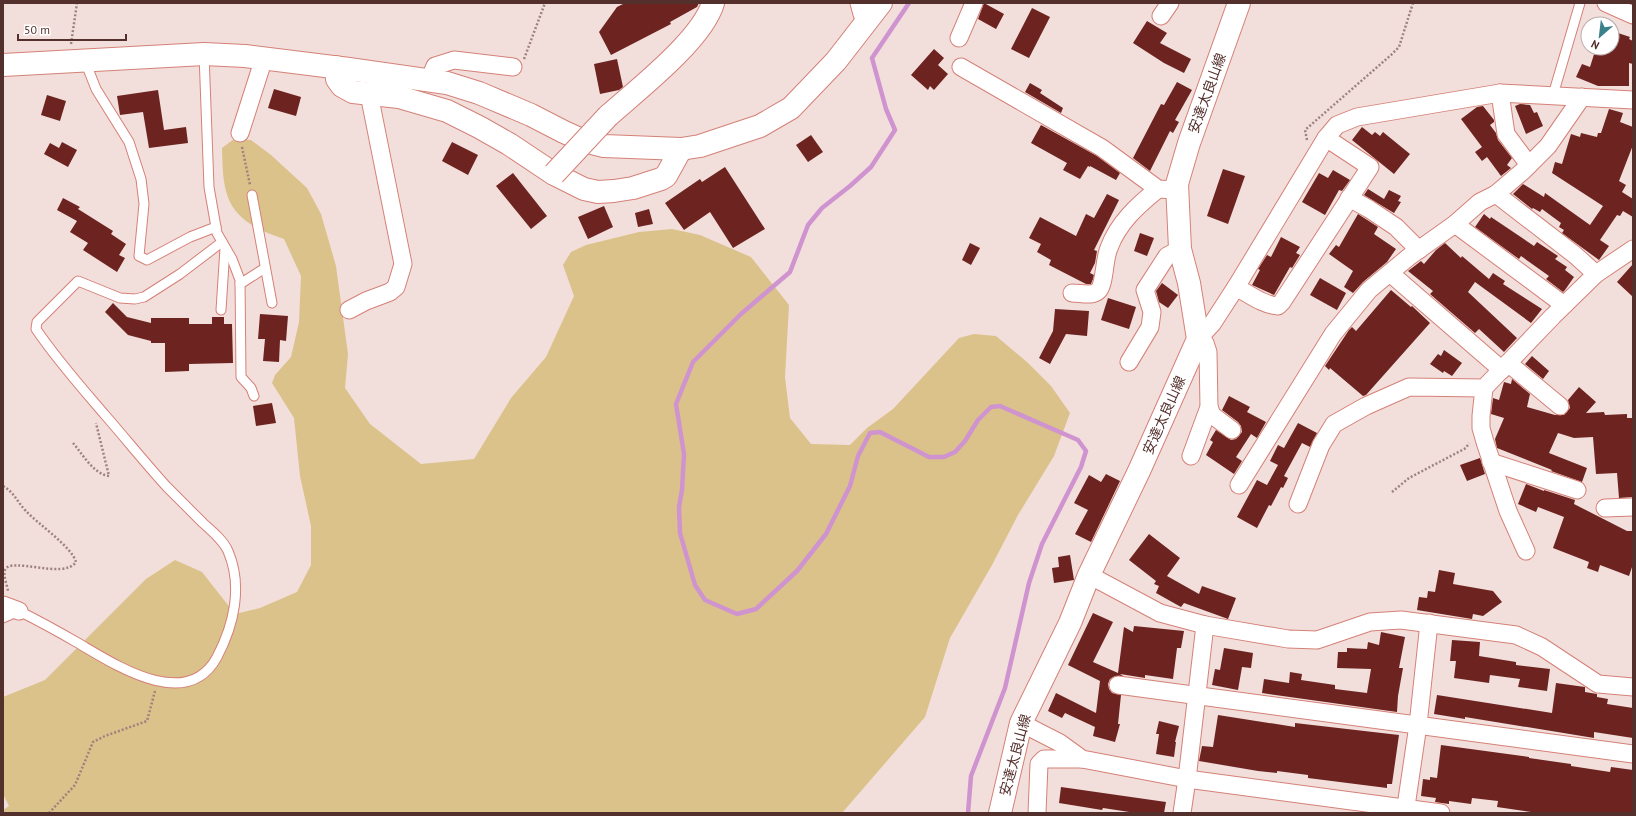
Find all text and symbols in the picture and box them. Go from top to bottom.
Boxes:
scale bar [18,16,126,42]
north arrow [1580,16,1620,56]
text: 50 m [24,22,50,37]
text: N [1589,37,1602,53]
street label: 安達太良山線 [1184,50,1230,136]
street label: 安達太良山線 [1139,373,1189,457]
street label: 安達太良山線 [995,712,1035,798]

